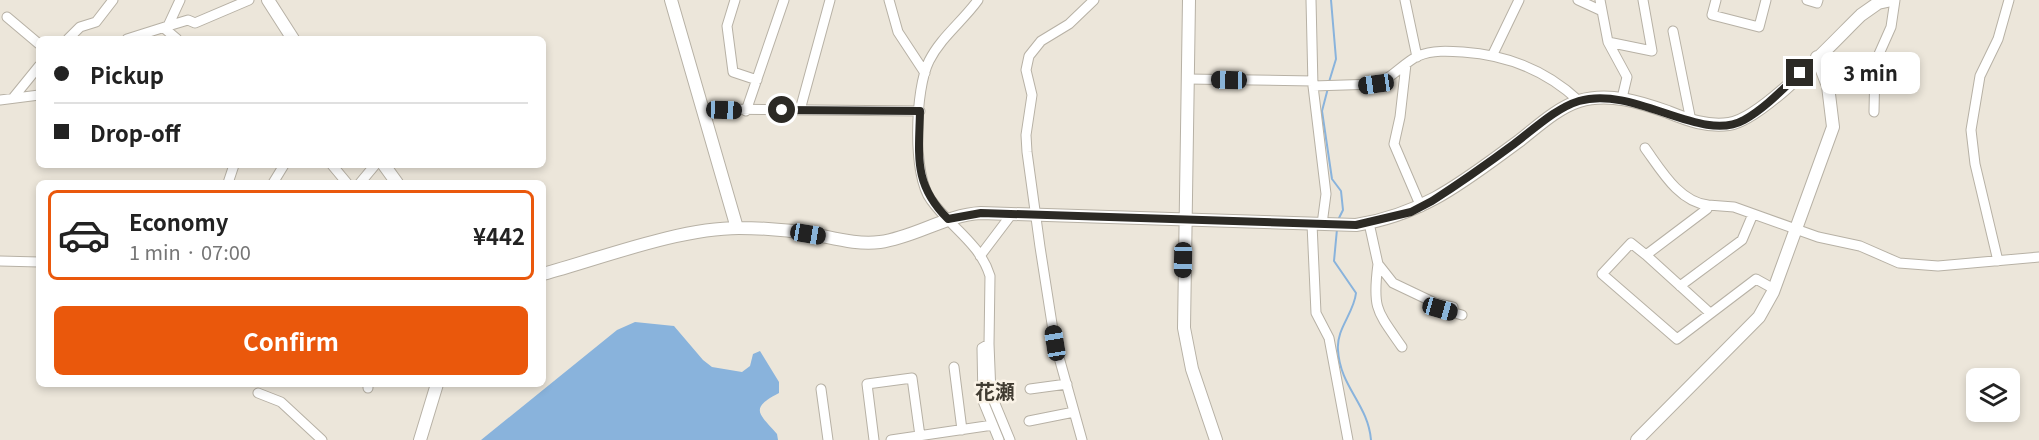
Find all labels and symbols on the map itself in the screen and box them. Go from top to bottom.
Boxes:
callout: 3 min [1821,52,1920,94]
route end [1786,59,1813,86]
car [1211,71,1247,89]
car [1357,73,1395,95]
route start [768,96,795,123]
car [706,100,742,120]
car [789,222,827,246]
car [1174,242,1192,278]
car [1420,295,1460,323]
car [1043,324,1067,362]
district label: 花瀬 [975,376,1015,405]

